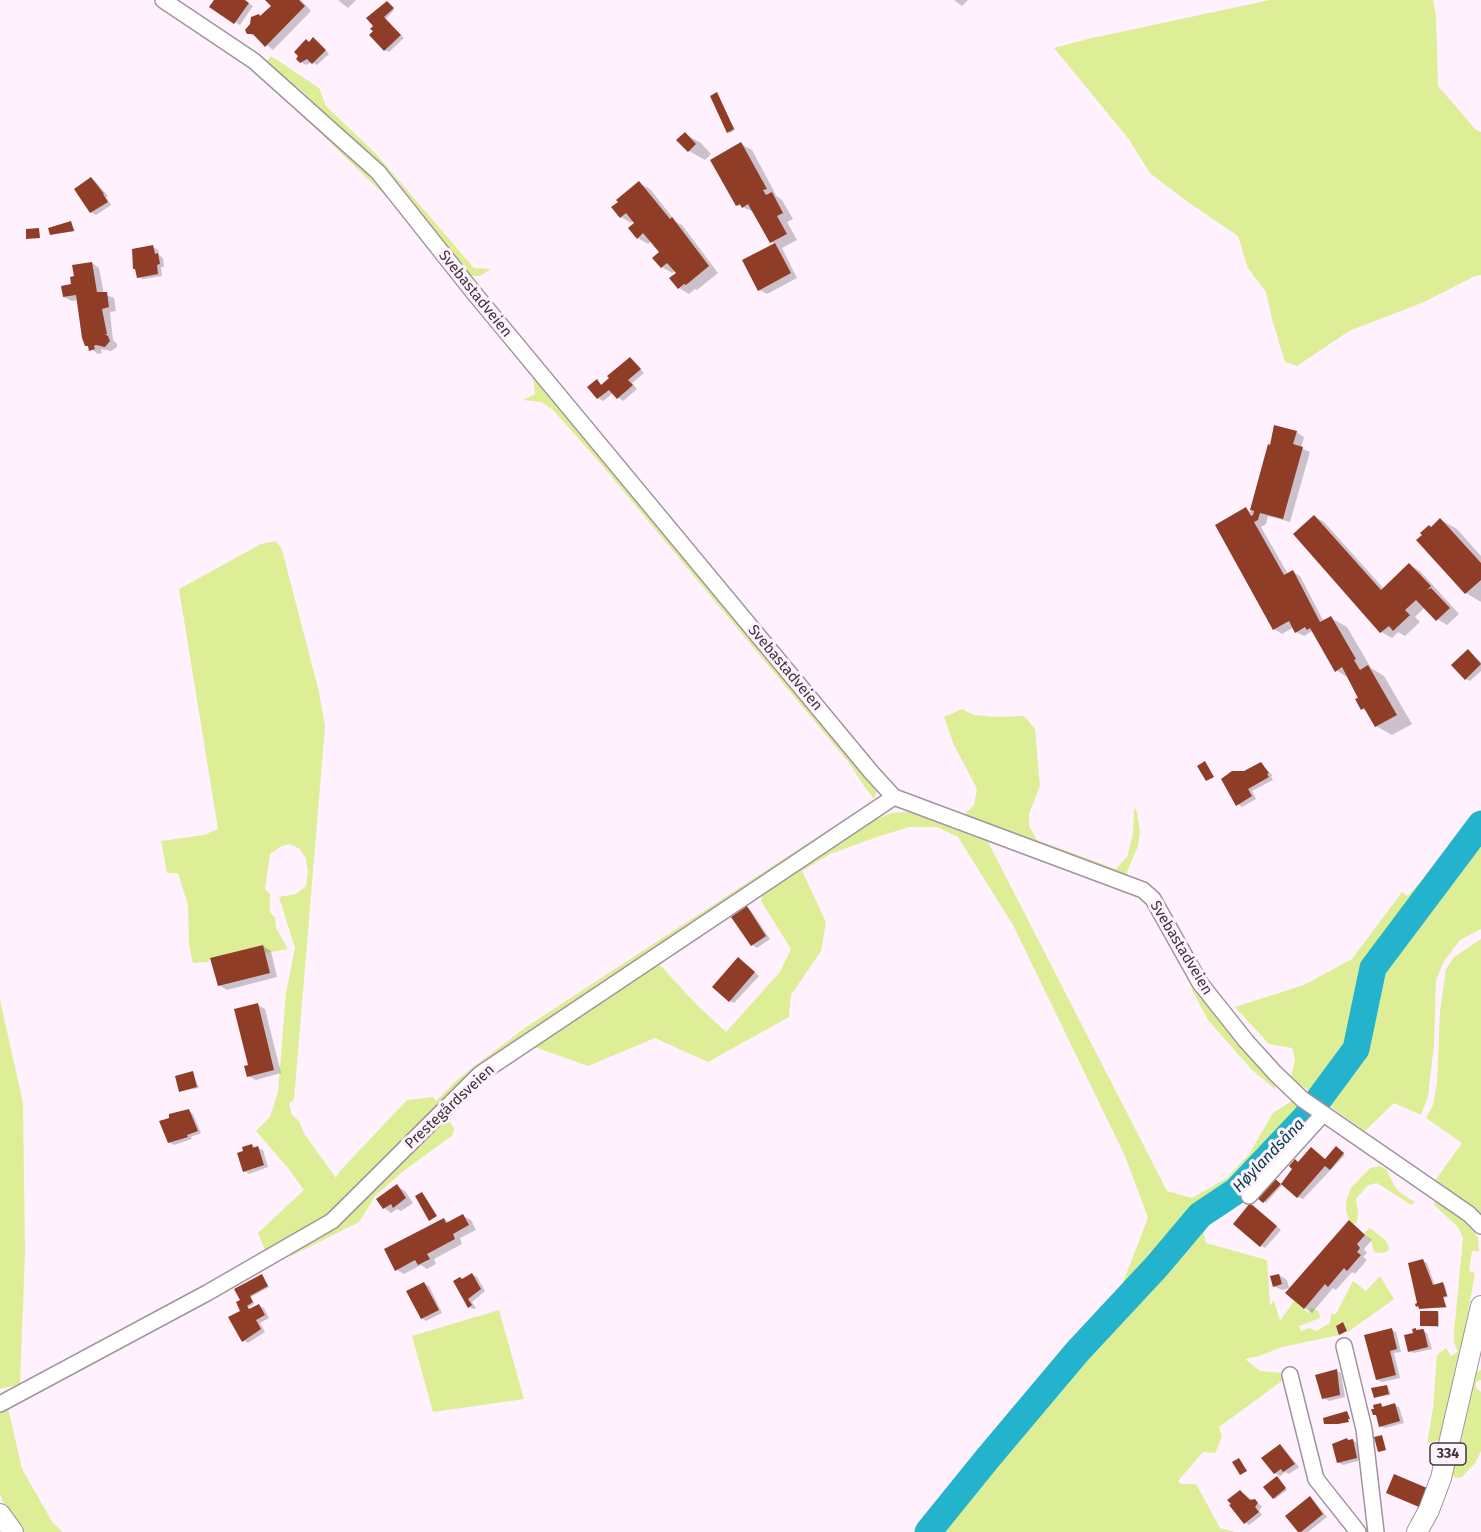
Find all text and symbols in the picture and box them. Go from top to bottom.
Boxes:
street label: Svebastadveien [435,247,515,341]
street label: Svebastadveien [744,621,826,715]
street label: Svebastadveien [1146,898,1216,998]
street label: Prestegårdsveien [402,1061,498,1153]
water label: Høylandsåna [1229,1115,1309,1197]
road number: 334 [1430,1443,1466,1465]

